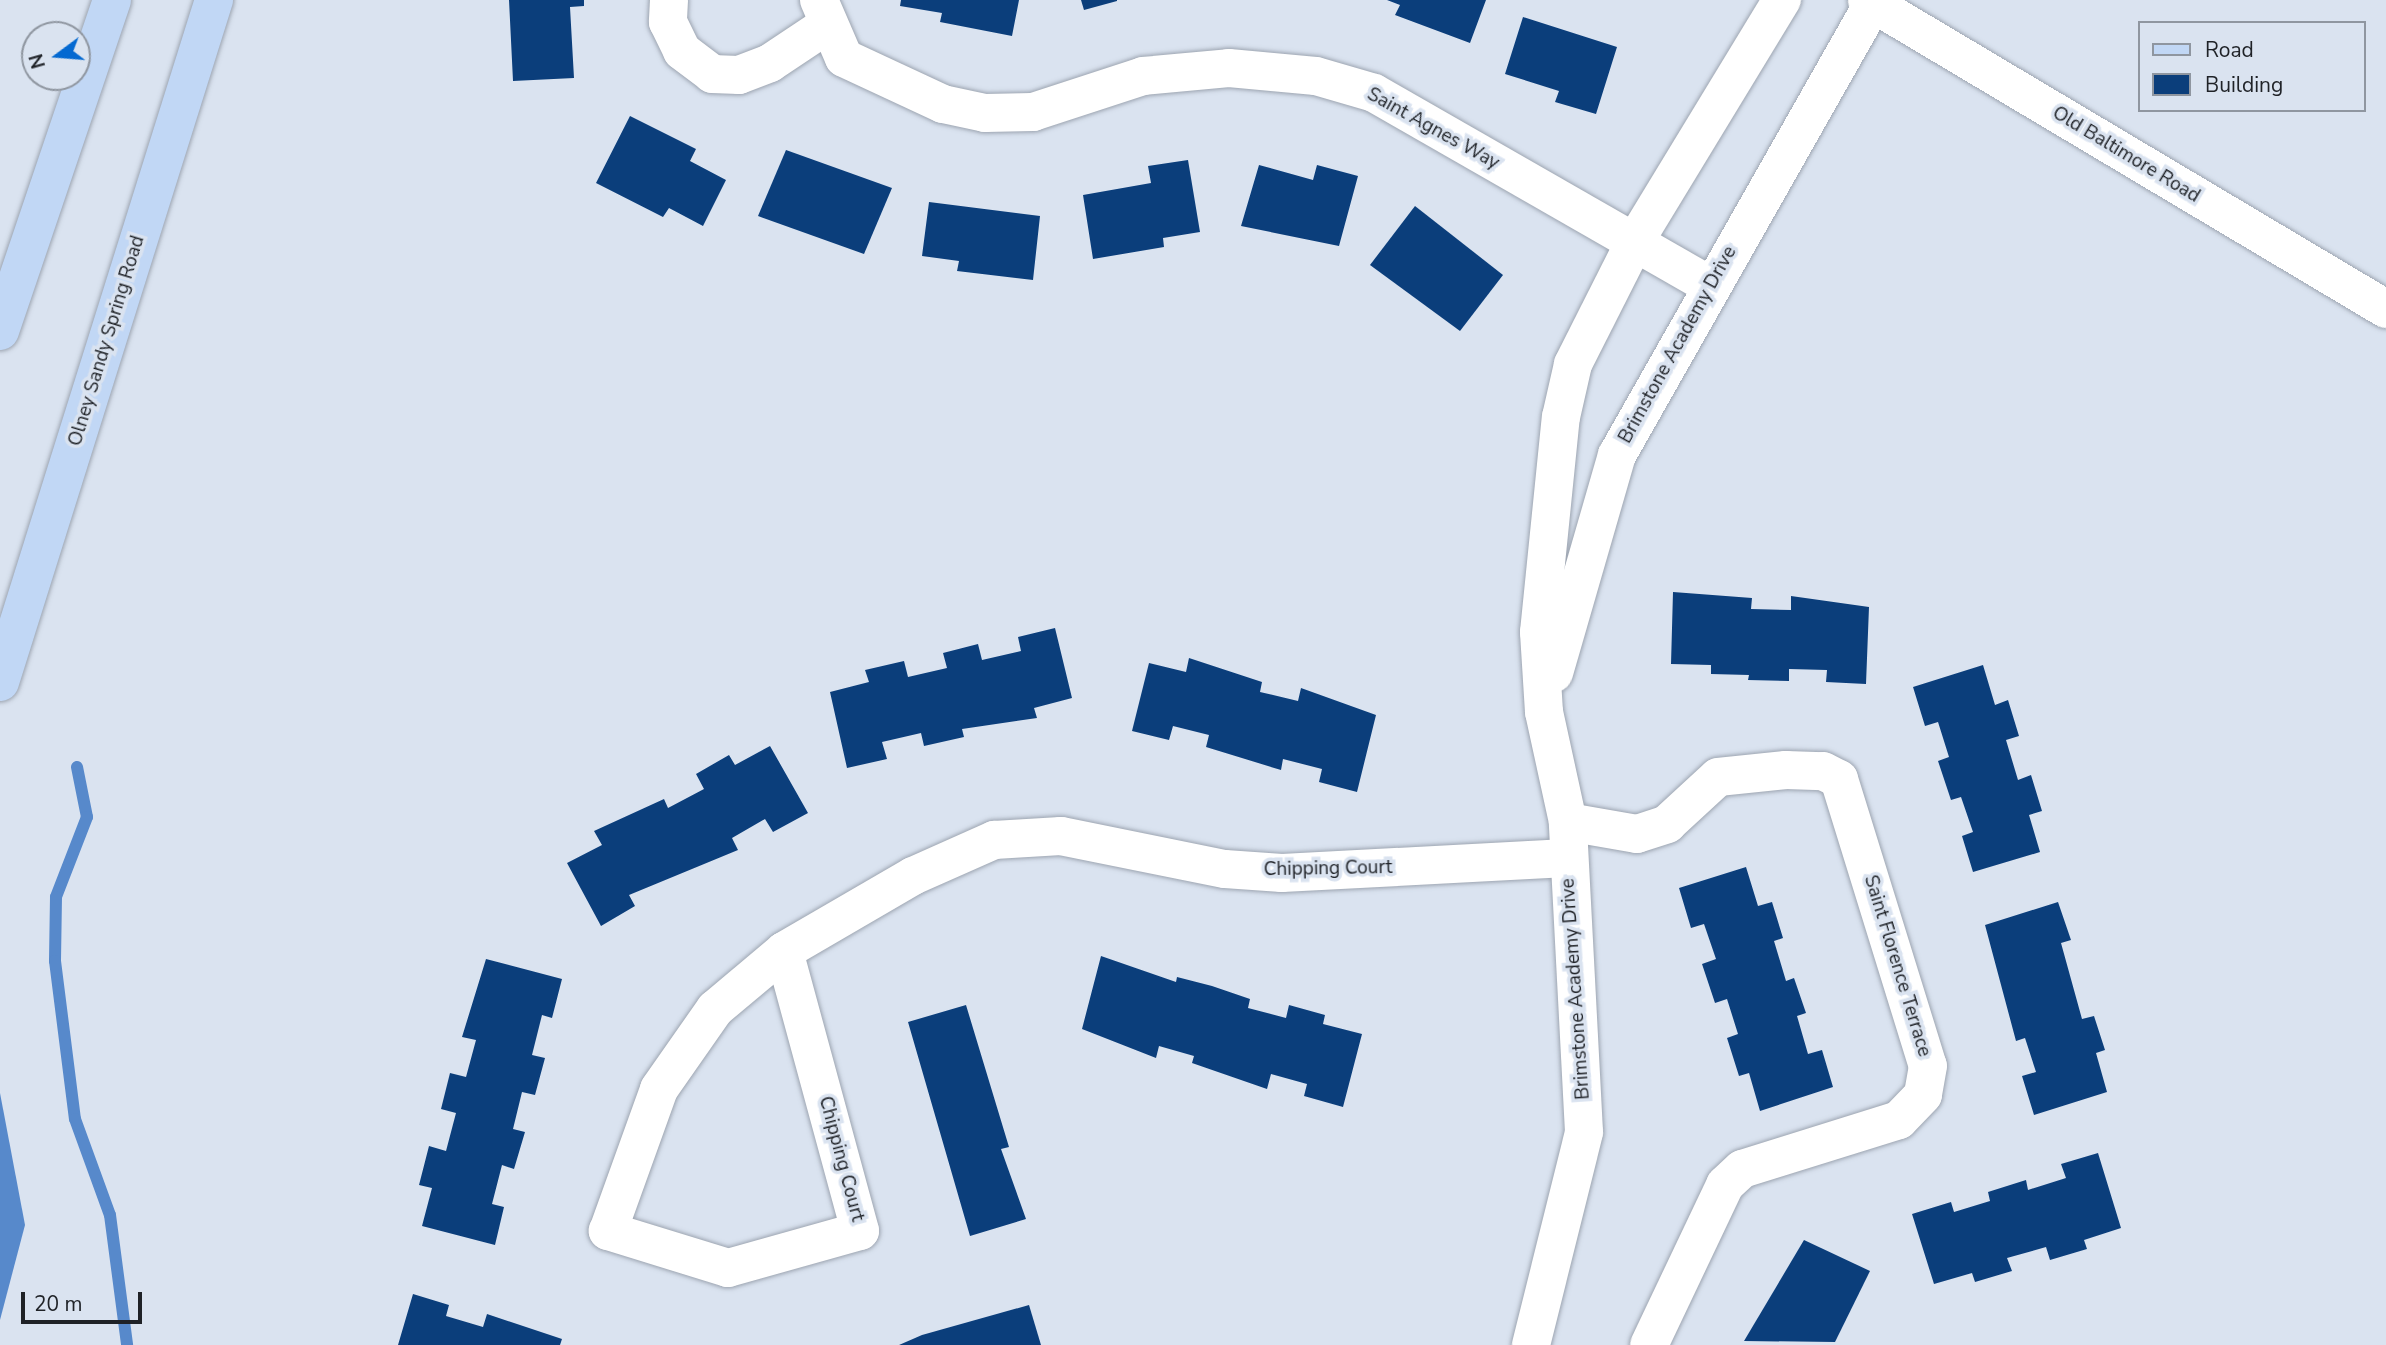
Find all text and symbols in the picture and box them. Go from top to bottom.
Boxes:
north arrow [21,21,91,91]
legend [2138,21,2365,112]
text: Road [2205,36,2254,64]
text: N [23,51,52,72]
text: Building [2205,71,2283,99]
street label: Saint Agnes Way [1363,83,1503,175]
street label: Old Baltimore Road [2048,102,2204,208]
street label: Olney Sandy Spring Road [64,233,150,449]
street label: Brimstone Academy Drive [1614,242,1742,448]
street label: Chipping Court [1263,856,1393,882]
street label: Saint Florence Terrace [1859,873,1935,1059]
street label: Brimstone Academy Drive [1557,878,1595,1100]
street label: Chipping Court [813,1094,869,1224]
scale bar [24,1278,145,1322]
text: 20 m [34,1290,83,1318]

